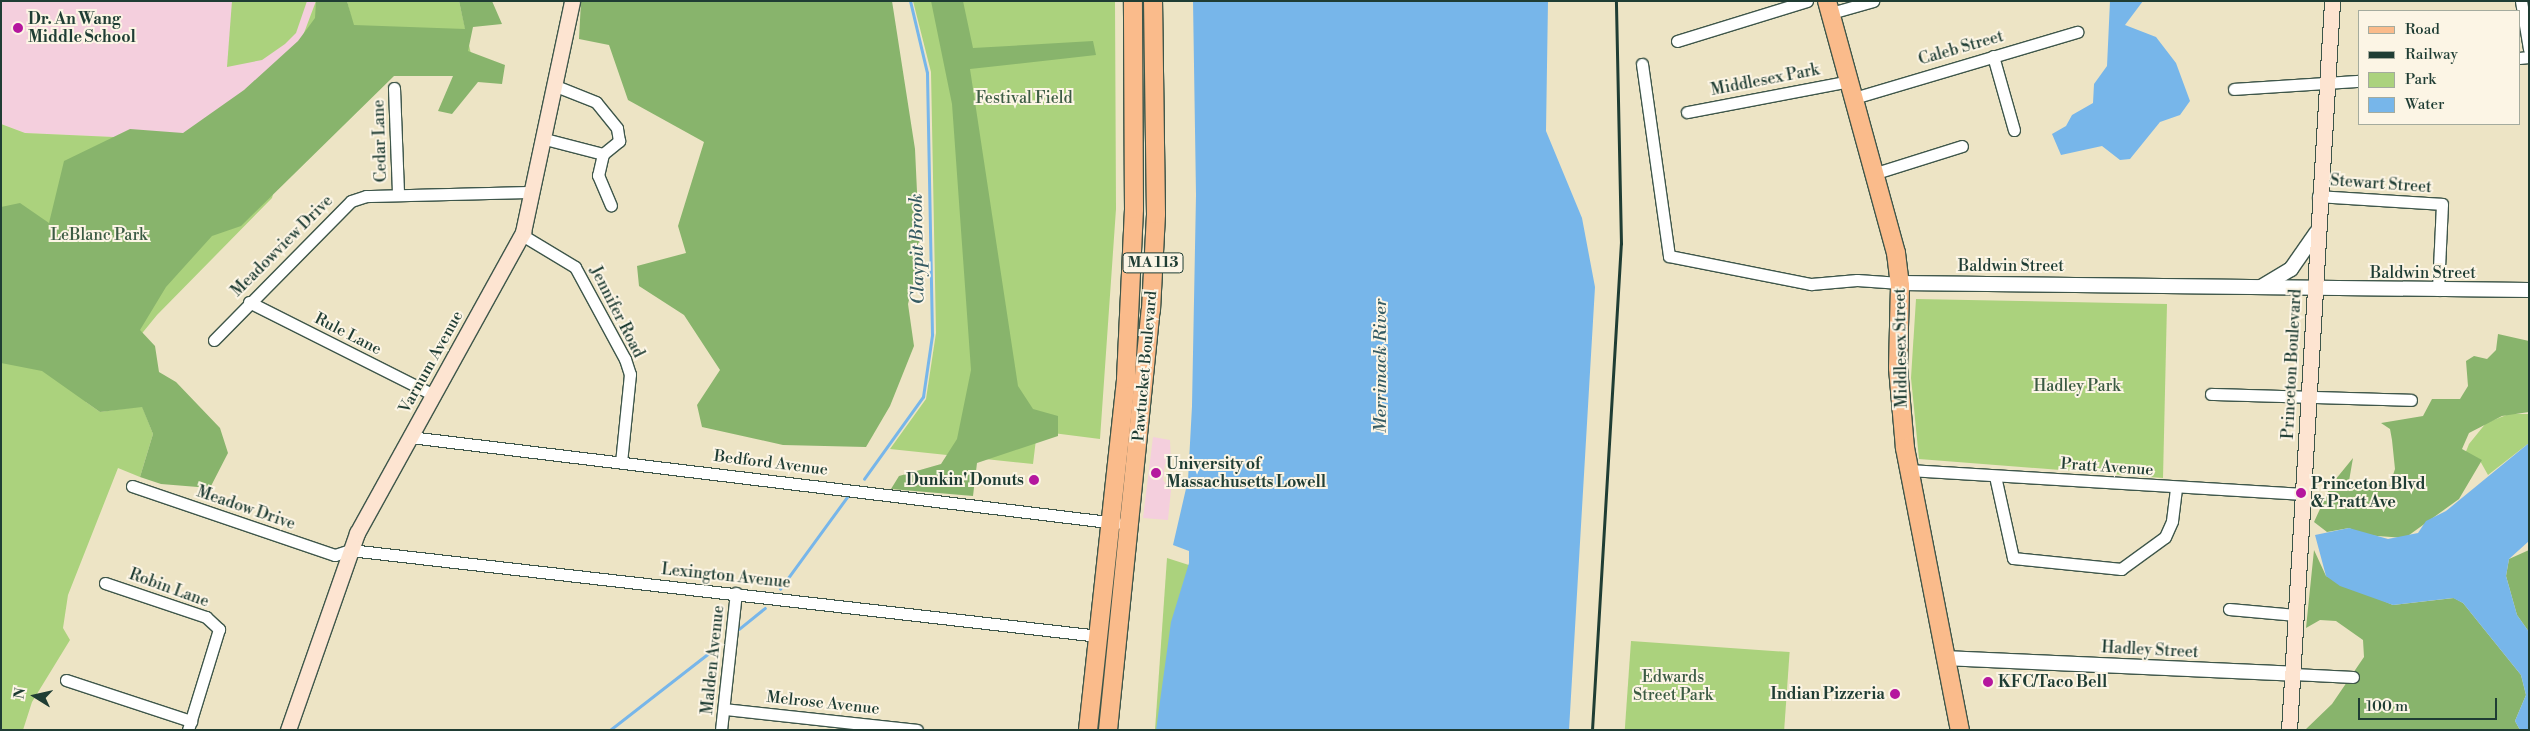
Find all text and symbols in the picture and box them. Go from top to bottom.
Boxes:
place label: Dr. An Wang Middle School [28,9,136,47]
legend [2358,10,2520,125]
text: Road [2405,20,2440,39]
marker: Dr. An Wang Middle School [12,22,24,34]
street label: Caleb Street [1916,27,2006,69]
text: Railway [2405,45,2458,64]
street label: Middlesex Park [1709,60,1821,100]
text: Park [2405,70,2436,89]
park label: Festival Field [975,88,1073,108]
text: Water [2405,95,2444,114]
street label: Cedar Lane [369,99,391,183]
street label: Stewart Street [2330,171,2432,197]
street label: Meadowview Drive [227,191,337,301]
water label: Claypit Brook [906,194,930,304]
park label: LeBlanc Park [51,225,147,245]
road number: MA 113 [1122,250,1184,276]
street label: Baldwin Street [1958,256,2064,276]
street label: Jennifer Road [586,263,648,361]
street label: Baldwin Street [2370,263,2476,283]
street label: Middlesex Street [1890,288,1912,408]
street label: Princeton Boulevard [2278,288,2306,440]
street label: Pawtucket Boulevard [1129,290,1161,442]
water label: Merrimack River [1370,299,1392,433]
street label: Varnum Avenue [395,307,467,417]
street label: Rule Lane [311,309,385,359]
park label: Hadley Park [2033,376,2121,396]
street label: Bedford Avenue [713,446,829,480]
place label: University of Massachusetts Lowell [1166,454,1326,492]
street label: Pratt Avenue [2060,454,2154,480]
marker: University of Massachusetts Lowell [1150,467,1162,479]
place label: Dunkin' Donuts [906,470,1024,490]
marker: Dunkin' Donuts [1028,474,1040,486]
place label: Princeton Blvd & Pratt Ave [2311,474,2425,512]
street label: Meadow Drive [194,482,298,534]
marker: Princeton Blvd & Pratt Ave [2295,487,2307,499]
street label: Lexington Avenue [660,560,792,592]
street label: Robin Lane [127,565,211,611]
street label: Malden Avenue [698,604,728,716]
street label: Hadley Street [2101,638,2199,662]
park label: Edwards Street Park [1633,667,1713,705]
north arrow [10,671,60,721]
place label: KFC/Taco Bell [1998,672,2107,692]
marker: KFC/Taco Bell [1982,676,1994,688]
place label: Indian Pizzeria [1771,684,1885,704]
text: N [10,686,30,700]
street label: Melrose Avenue [765,688,881,718]
marker: Indian Pizzeria [1889,688,1901,700]
scale bar [2360,688,2499,720]
text: 100 m [2366,697,2408,716]

